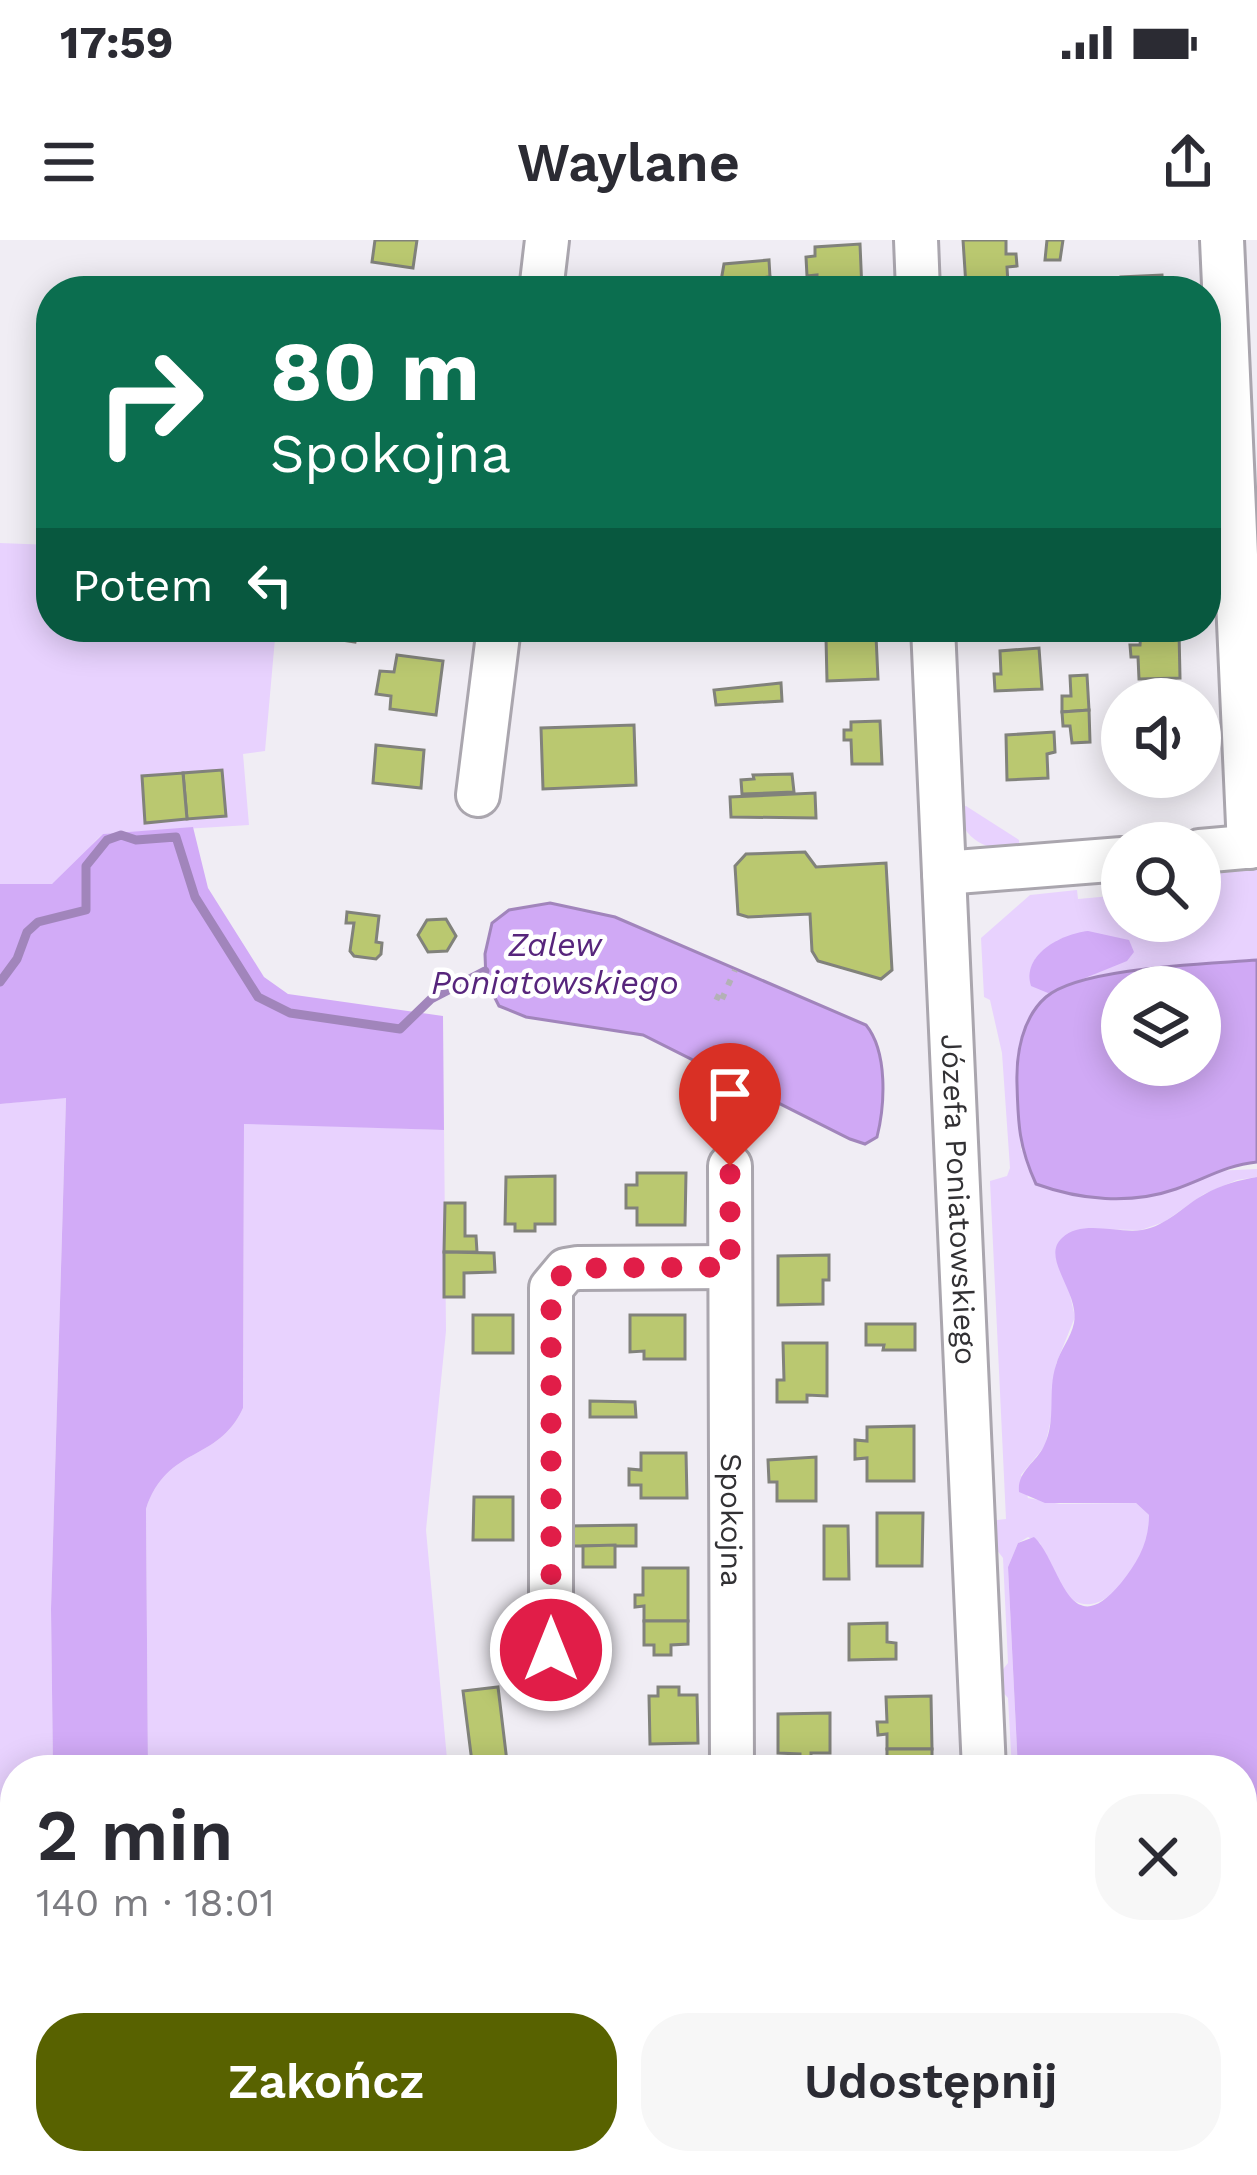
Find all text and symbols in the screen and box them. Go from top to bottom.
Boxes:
text: 17:59 [60,16,174,69]
icon: menu [36,129,102,195]
icon: share [1155,129,1221,195]
text: Waylane [517,131,740,194]
text: 80 m [270,322,480,420]
icon: right [72,324,228,480]
text: Spokojna [270,422,511,485]
icon: left [237,552,303,618]
text: Potem [72,559,213,612]
map controls [1101,678,1221,1086]
button: sound [1101,678,1221,798]
button: search [1101,822,1221,942]
water label: Zalew Poniatowskiego [431,925,679,1002]
button: layers [1101,966,1221,1086]
street label: Józefa Poniatowskiego [934,1033,984,1365]
pin [679,1043,781,1166]
icon: arrive [697,1061,763,1127]
street label: Spokojna [714,1453,749,1587]
position arrow [488,1587,614,1713]
text: 2 min [36,1793,234,1877]
button: close [1095,1794,1221,1920]
text: 140 m · 18:01 [36,1880,275,1925]
button: Zakończ [36,2013,617,2151]
button: Udostępnij [641,2013,1221,2151]

